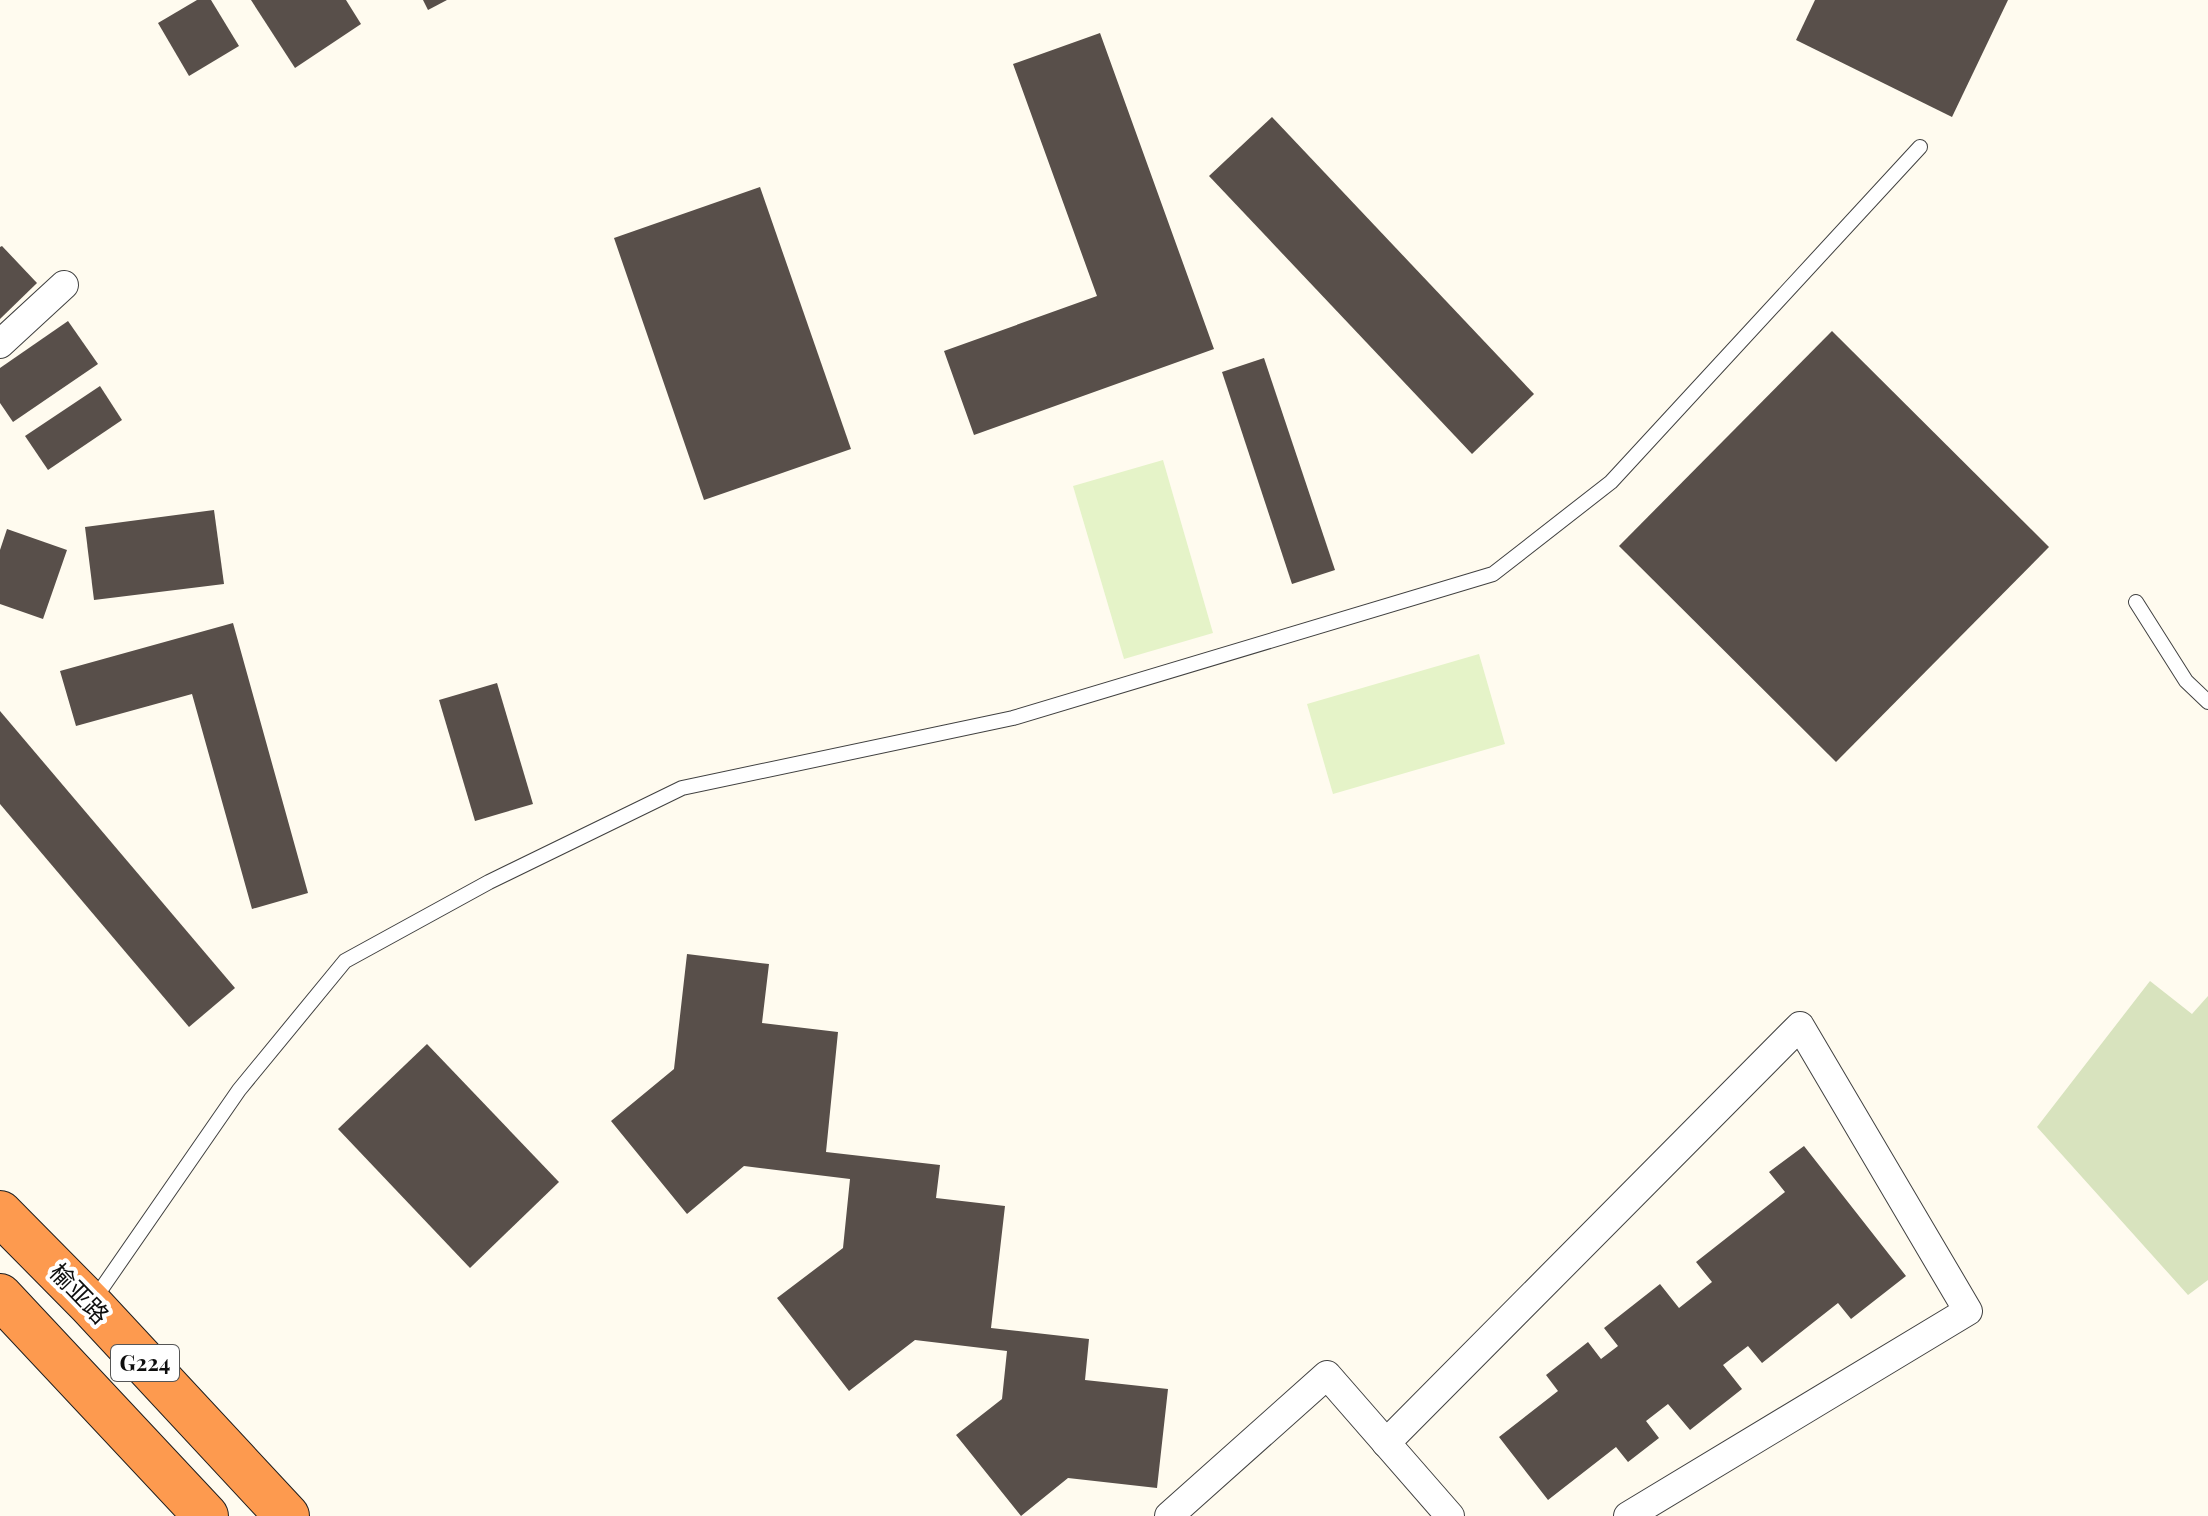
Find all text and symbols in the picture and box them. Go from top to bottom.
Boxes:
street label: 榆亚路 [44,1256,117,1330]
road number: G224 [111,1345,179,1381]

